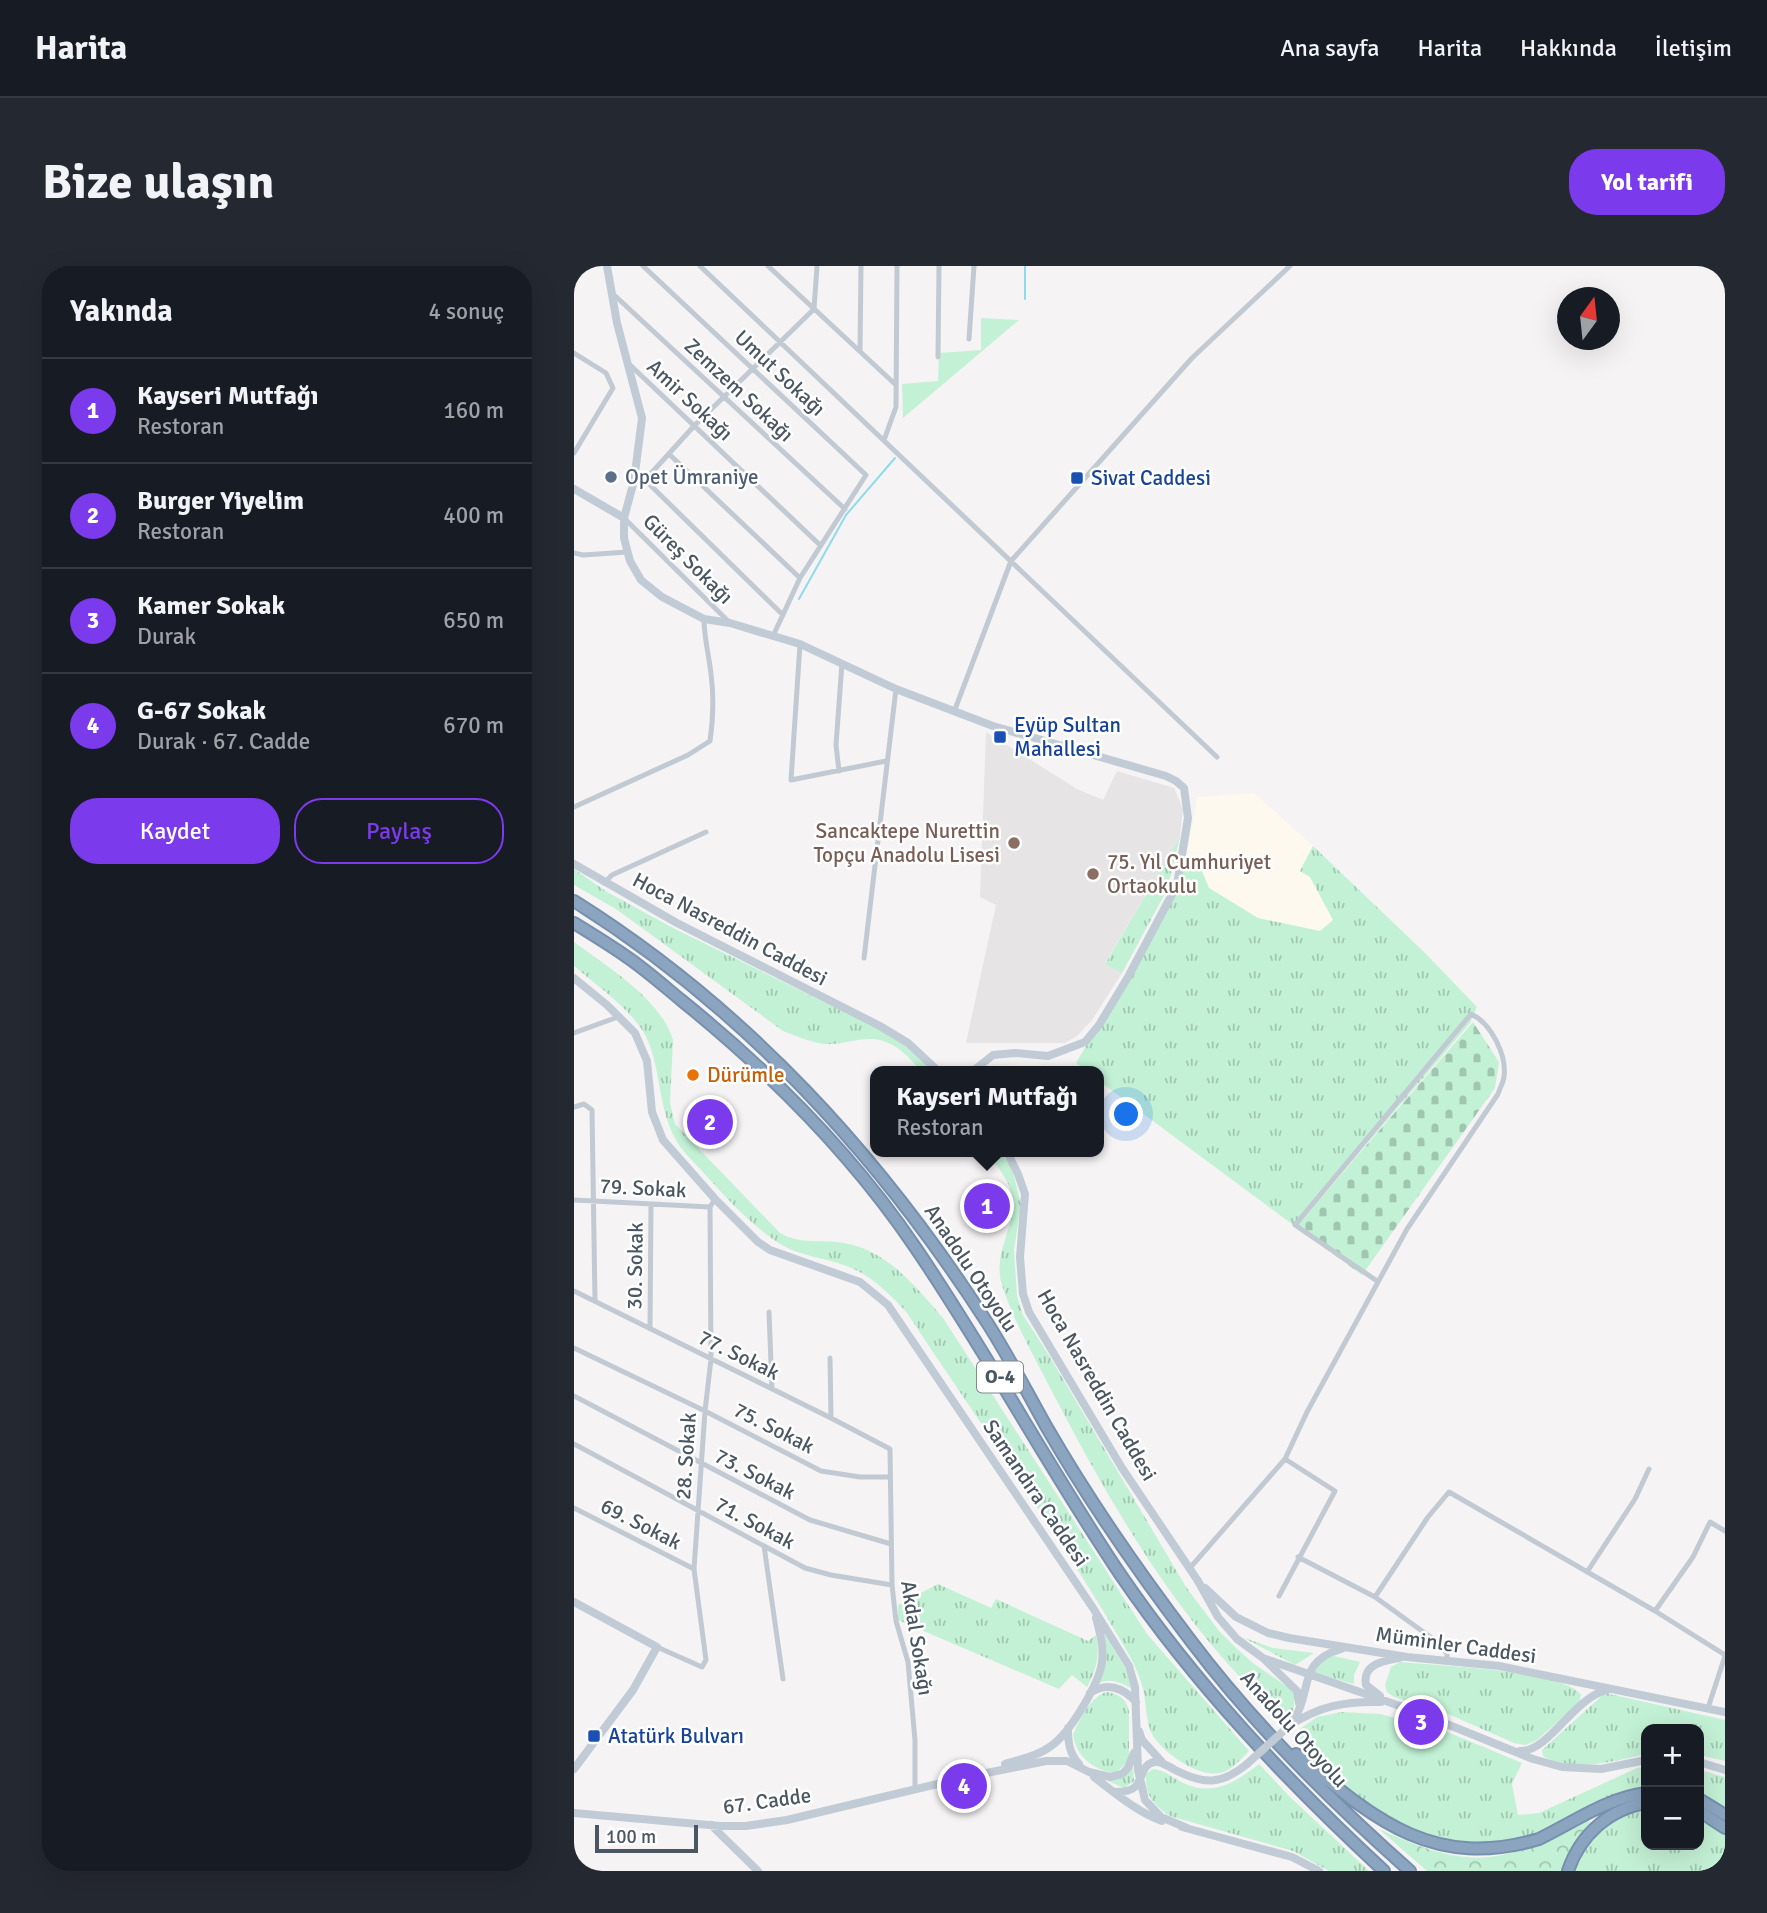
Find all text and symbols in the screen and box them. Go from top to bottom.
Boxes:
text: Harita [35,28,127,69]
text: Ana sayfa [1280,33,1380,63]
text: Harita [1418,33,1482,63]
text: Hakkında [1520,33,1617,63]
text: İletişim [1655,33,1732,63]
button: Yol tarifi [1569,149,1725,215]
text: Bize ulaşın [42,152,274,212]
north arrow [1557,287,1620,350]
text: Yakında [70,293,173,330]
text: 4 sonuç [429,297,504,326]
street label: Umut Sokağı [729,324,831,422]
street label: Zemzem Sokağı [679,333,799,447]
street label: Amir Sokağı [642,354,738,446]
text: Kayseri Mutfağı [137,380,319,412]
text: 1 [87,396,99,425]
text: 160 m [443,396,504,425]
text: Restoran [137,412,224,441]
place label: Opet Ümraniye [625,464,758,490]
place label: Sivat Caddesi [1091,465,1211,491]
marker: Opet Ümraniye [603,469,619,485]
marker: Sivat Caddesi [1069,470,1085,486]
text: Burger Yiyelim [137,485,304,517]
text: 2 [87,501,99,530]
text: 400 m [443,501,504,530]
street label: Güreş Sokağı [637,508,739,610]
text: Restoran [137,517,224,546]
text: Kamer Sokak [137,590,285,622]
text: 3 [87,606,99,635]
text: 650 m [443,606,504,635]
text: Durak [137,622,196,651]
text: G-67 Sokak [137,695,266,727]
text: 4 [87,711,99,740]
text: 670 m [443,711,504,740]
place label: Eyüp Sultan Mahallesi [1014,712,1121,762]
text: Durak · 67. Cadde [137,727,310,756]
marker: Eyüp Sultan Mahallesi [992,729,1008,745]
button: Kaydet [70,798,280,864]
button: Paylaş [294,798,504,864]
place label: Sancaktepe Nurettin Topçu Anadolu Lisesi [814,818,1000,868]
marker: Sancaktepe Nurettin Topçu Anadolu Lisesi [1006,835,1022,851]
place label: 75. Yıl Cumhuriyet Ortaokulu [1107,849,1271,899]
marker: 75. Yıl Cumhuriyet Ortaokulu [1085,866,1101,882]
street label: Hoca Nasreddin Caddesi [628,867,832,991]
place label: Dürümle [707,1062,785,1088]
popup [870,1066,1104,1157]
marker: Dürümle [685,1067,701,1083]
text: Kayseri Mutfağı [896,1081,1078,1113]
pin: 2 [687,1096,733,1148]
your location [1109,1097,1143,1131]
text: Restoran [896,1113,984,1142]
street label: 79. Sokak [599,1173,688,1203]
pin: 1 [964,1180,1010,1232]
street label: Anadolu Otoyolu [919,1199,1023,1337]
street label: 30. Sokak [621,1222,649,1310]
street label: Hoca Nasreddin Caddesi [1032,1285,1162,1485]
street label: 77. Sokak [694,1324,784,1386]
road number: O-4 [977,1362,1023,1392]
street label: 75. Sokak [729,1397,819,1460]
street label: 28. Sokak [670,1411,702,1500]
street label: Samandıra Caddesi [977,1415,1095,1571]
street label: 73. Sokak [710,1443,800,1506]
street label: 71. Sokak [710,1491,800,1555]
street label: 69. Sokak [596,1493,686,1556]
street label: Akdal Sokağı [895,1579,939,1697]
street label: Müminler Caddesi [1374,1621,1538,1669]
street label: Anadolu Otoyolu [1235,1665,1353,1793]
pin: 3 [1398,1696,1444,1748]
place label: Atatürk Bulvarı [608,1723,744,1749]
map controls [1641,1724,1704,1850]
button: + [1641,1724,1704,1787]
marker: Atatürk Bulvarı [586,1728,602,1744]
pin: 4 [941,1760,987,1812]
street label: 67. Cadde [721,1782,813,1820]
button: − [1641,1787,1704,1850]
scale bar [595,1822,698,1854]
text: 100 m [606,1825,656,1849]

